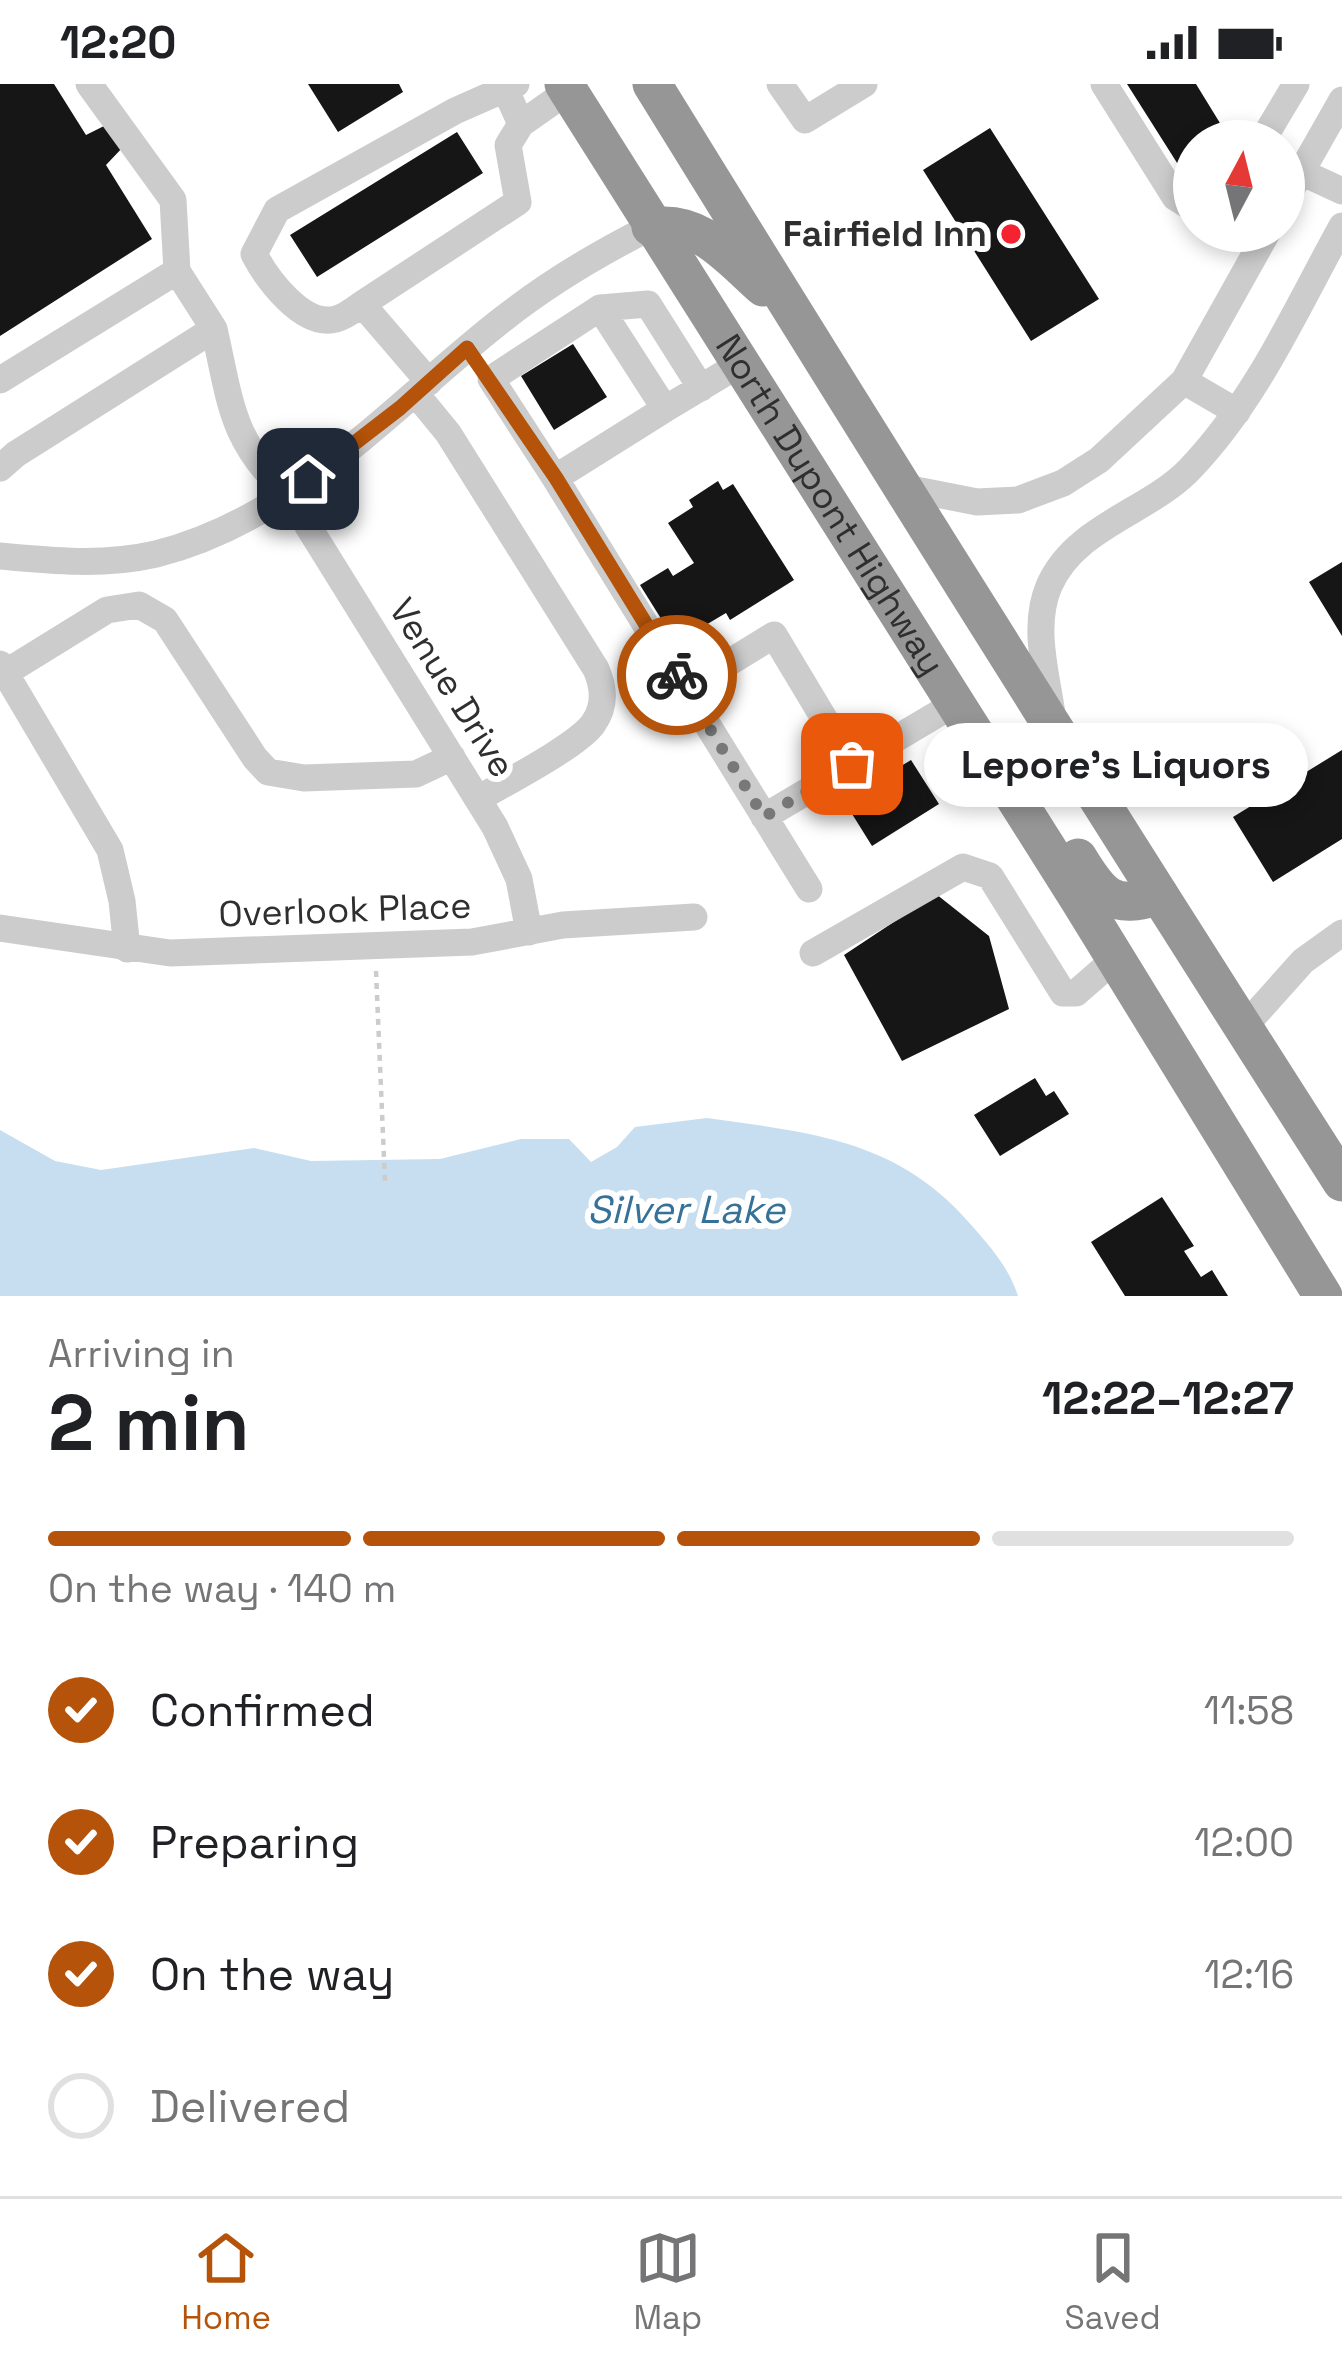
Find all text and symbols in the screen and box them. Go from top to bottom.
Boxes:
text: 12:20 [60,14,176,71]
north arrow [1173,120,1305,252]
map controls [1173,120,1305,252]
place label: Fairfield Inn [783,211,987,257]
marker: Fairfield Inn [998,221,1024,247]
street label: North Dupont Highway [705,326,955,684]
pin [257,428,359,530]
icon: home [275,446,341,512]
street label: Venue Drive [379,590,525,786]
courier [617,615,737,735]
icon: bike [644,642,710,708]
pin [801,713,903,815]
callout: Lepore's Liquors [924,722,1308,806]
icon: bag [819,731,885,797]
text: Lepore's Liquors [961,740,1271,789]
street label: Overlook Place [218,883,472,937]
water label: Silver Lake [587,1185,787,1234]
text: Arriving in [48,1329,235,1378]
text: 12:22–12:27 [1042,1370,1294,1427]
text: 2 min [48,1373,250,1473]
text: On the way · 140 m [48,1564,396,1613]
icon: check [48,1677,114,1743]
text: Confirmed [150,1682,375,1739]
text: 11:58 [1204,1686,1294,1735]
icon: check [48,1809,114,1875]
text: Preparing [150,1814,359,1871]
text: 12:00 [1194,1818,1294,1867]
icon: check [48,1941,114,2007]
text: On the way [150,1946,394,2003]
text: 12:16 [1204,1950,1294,1999]
text: Delivered [150,2078,350,2135]
tab: Home [181,2225,271,2339]
tab: Map [633,2225,702,2339]
tab: Saved [1065,2225,1161,2339]

